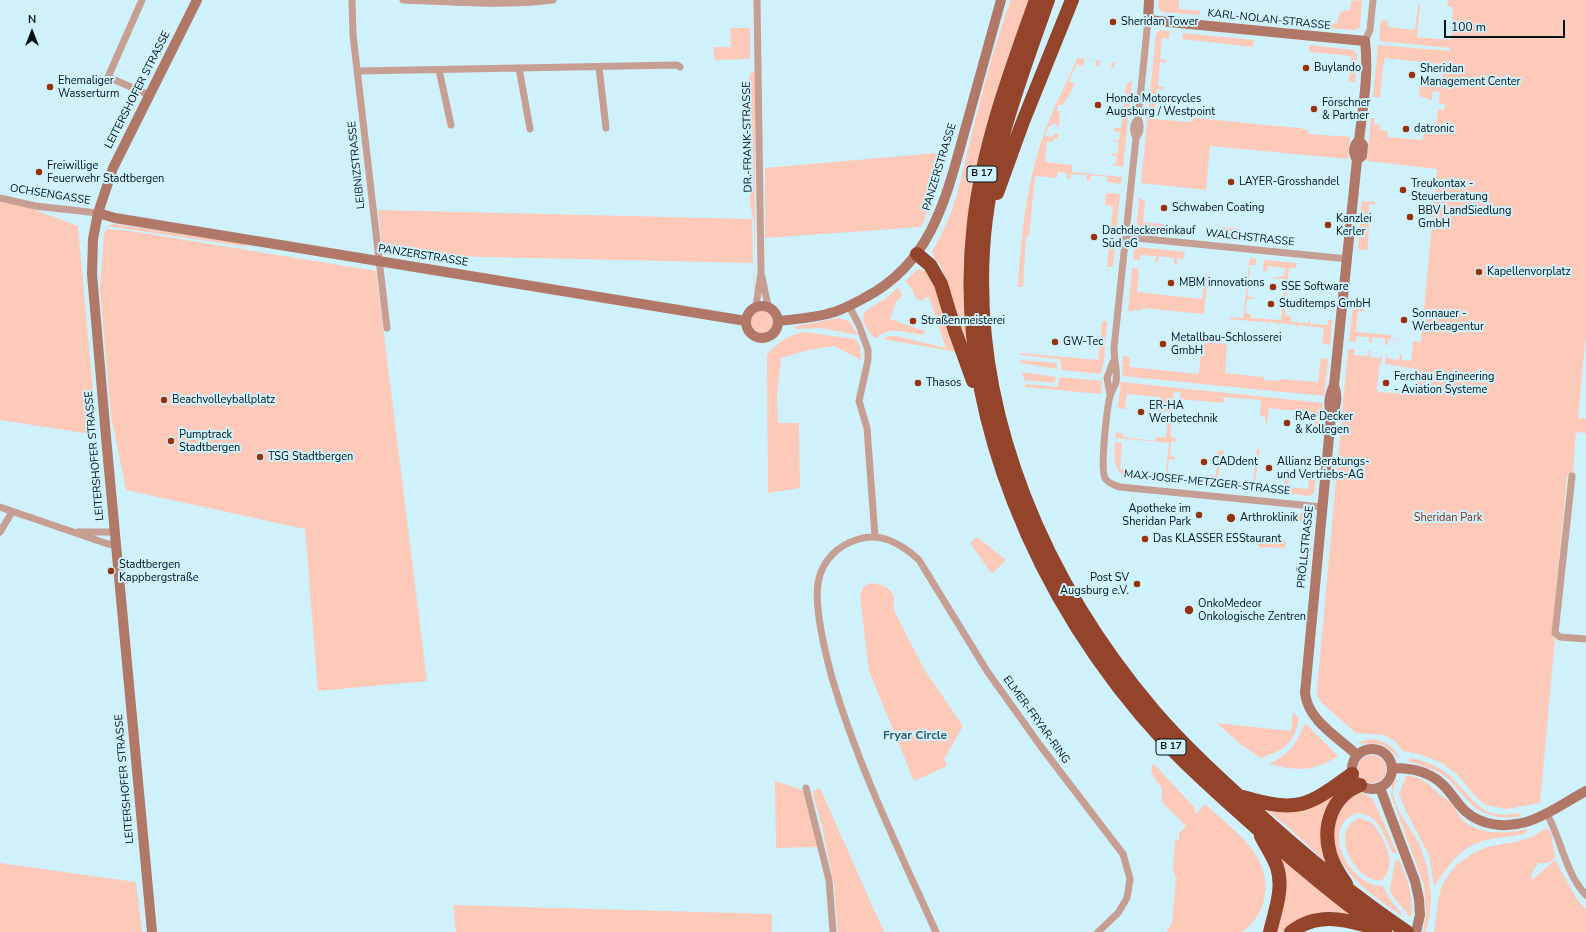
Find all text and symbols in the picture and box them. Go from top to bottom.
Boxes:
street label: KARL-NOLAN-STRASSE [1207,7,1331,33]
north arrow [12,12,52,52]
text: N [28,12,36,27]
scale bar [1446,12,1567,38]
place label: Sheridan Tower [1121,15,1198,29]
marker: Sheridan Tower [1108,17,1118,27]
text: 100 m [1451,19,1486,35]
street label: LEITERSHOFER STRASSE [103,29,173,151]
place label: Buylando [1314,61,1361,75]
place label: Sheridan Management Center [1420,62,1521,88]
marker: Buylando [1301,63,1311,73]
marker: Sheridan Management Center [1407,70,1417,80]
place label: Ehemaliger Wasserturm [58,74,119,100]
street label: DR.-FRANK-STRASSE [740,81,756,193]
marker: Ehemaliger Wasserturm [45,82,55,92]
place label: Honda Motorcycles Augsburg / Westpoint [1106,92,1215,118]
place label: Förschner & Partner [1322,96,1370,122]
marker: Honda Motorcycles Augsburg / Westpoint [1093,100,1103,110]
marker: Förschner & Partner [1309,104,1319,114]
street label: LEIBNIZSTRASSE [346,120,368,210]
street label: PANZERSTRASSE [920,122,960,212]
place label: datronic [1414,122,1454,136]
marker: datronic [1401,124,1411,134]
place label: Freiwillige Feuerwehr Stadtbergen [47,159,164,185]
road number: B 17 [967,166,997,182]
marker: Freiwillige Feuerwehr Stadtbergen [34,167,44,177]
place label: LAYER-Grosshandel [1239,175,1339,189]
marker: LAYER-Grosshandel [1226,177,1236,187]
place label: Treukontax - Steuerberatung [1411,177,1488,203]
street label: OCHSENGASSE [9,182,91,208]
marker: Treukontax - Steuerberatung [1398,185,1408,195]
place label: Schwaben Coating [1172,201,1264,215]
marker: Schwaben Coating [1159,203,1169,213]
place label: BBV LandSiedlung GmbH [1418,204,1511,230]
place label: Kanzlei Kerler [1336,212,1372,238]
marker: BBV LandSiedlung GmbH [1405,212,1415,222]
marker: Kanzlei Kerler [1323,220,1333,230]
place label: Dachdeckereinkauf Süd eG [1102,224,1196,250]
street label: WALCHSTRASSE [1205,227,1295,249]
marker: Dachdeckereinkauf Süd eG [1089,232,1099,242]
street label: PANZERSTRASSE [377,242,469,270]
place label: Kapellenvorplatz [1487,265,1571,279]
marker: Kapellenvorplatz [1474,267,1484,277]
place label: MBM innovations [1179,276,1265,290]
marker: MBM innovations [1166,278,1176,288]
place label: SSE Software [1281,280,1349,294]
marker: SSE Software [1268,282,1278,292]
place label: Studitemps GmbH [1279,297,1371,311]
marker: Studitemps GmbH [1266,299,1276,309]
place label: Sonnauer - Werbeagentur [1412,307,1484,333]
place label: Straßenmeisterei [921,314,1005,328]
marker: Sonnauer - Werbeagentur [1399,315,1409,325]
marker: Straßenmeisterei [908,316,918,326]
place label: Metallbau-Schlosserei GmbH [1171,331,1281,357]
place label: GW-Tec [1063,335,1103,349]
marker: GW-Tec [1050,337,1060,347]
marker: Metallbau-Schlosserei GmbH [1158,339,1168,349]
place label: Ferchau Engineering - Aviation Systeme [1394,370,1495,396]
place label: Thasos [926,376,961,390]
marker: Thasos [913,378,923,388]
marker: Ferchau Engineering - Aviation Systeme [1381,378,1391,388]
street label: LEITERSHOFER STRASSE [83,391,107,521]
place label: Beachvolleyballplatz [172,393,275,407]
marker: Beachvolleyballplatz [159,395,169,405]
place label: ER-HA Werbetechnik [1149,399,1218,425]
marker: ER-HA Werbetechnik [1136,407,1146,417]
place label: RAe Decker & Kollegen [1295,410,1353,436]
marker: RAe Decker & Kollegen [1282,418,1292,428]
place label: Pumptrack Stadtbergen [179,428,240,454]
marker: Pumptrack Stadtbergen [166,436,176,446]
place label: TSG Stadtbergen [268,450,353,464]
marker: TSG Stadtbergen [255,452,265,462]
place label: CADdent [1212,455,1258,469]
place label: Allianz Beratungs- und Vertriebs-AG [1277,455,1370,481]
marker: CADdent [1199,457,1209,467]
marker: Allianz Beratungs- und Vertriebs-AG [1264,463,1274,473]
street label: MAX-JOSEF-METZGER-STRASSE [1123,468,1291,498]
place label: Apotheke im Sheridan Park [1122,502,1191,528]
street label: PRÖLLSTRASSE [1295,505,1317,589]
marker: Apotheke im Sheridan Park [1194,510,1204,520]
place label: Arthroklinik [1240,511,1298,525]
park label: Sheridan Park [1414,511,1482,525]
marker: Arthroklinik [1225,512,1237,524]
place label: Das KLASSER ESStaurant [1153,532,1281,546]
marker: Das KLASSER ESStaurant [1140,534,1150,544]
place label: Stadtbergen Kappbergstraße [119,558,199,584]
marker: Stadtbergen Kappbergstraße [106,566,116,576]
place label: Post SV Augsburg e.V. [1060,571,1129,597]
marker: Post SV Augsburg e.V. [1132,579,1142,589]
place label: OnkoMedeor Onkologische Zentren [1198,597,1306,623]
marker: OnkoMedeor Onkologische Zentren [1183,604,1195,616]
street label: ELMER-FRYAR-RING [1000,673,1072,767]
street label: LEITERSHOFER STRASSE [113,714,137,844]
district label: Fryar Circle [883,729,947,743]
road number: B 17 [1156,739,1186,755]

